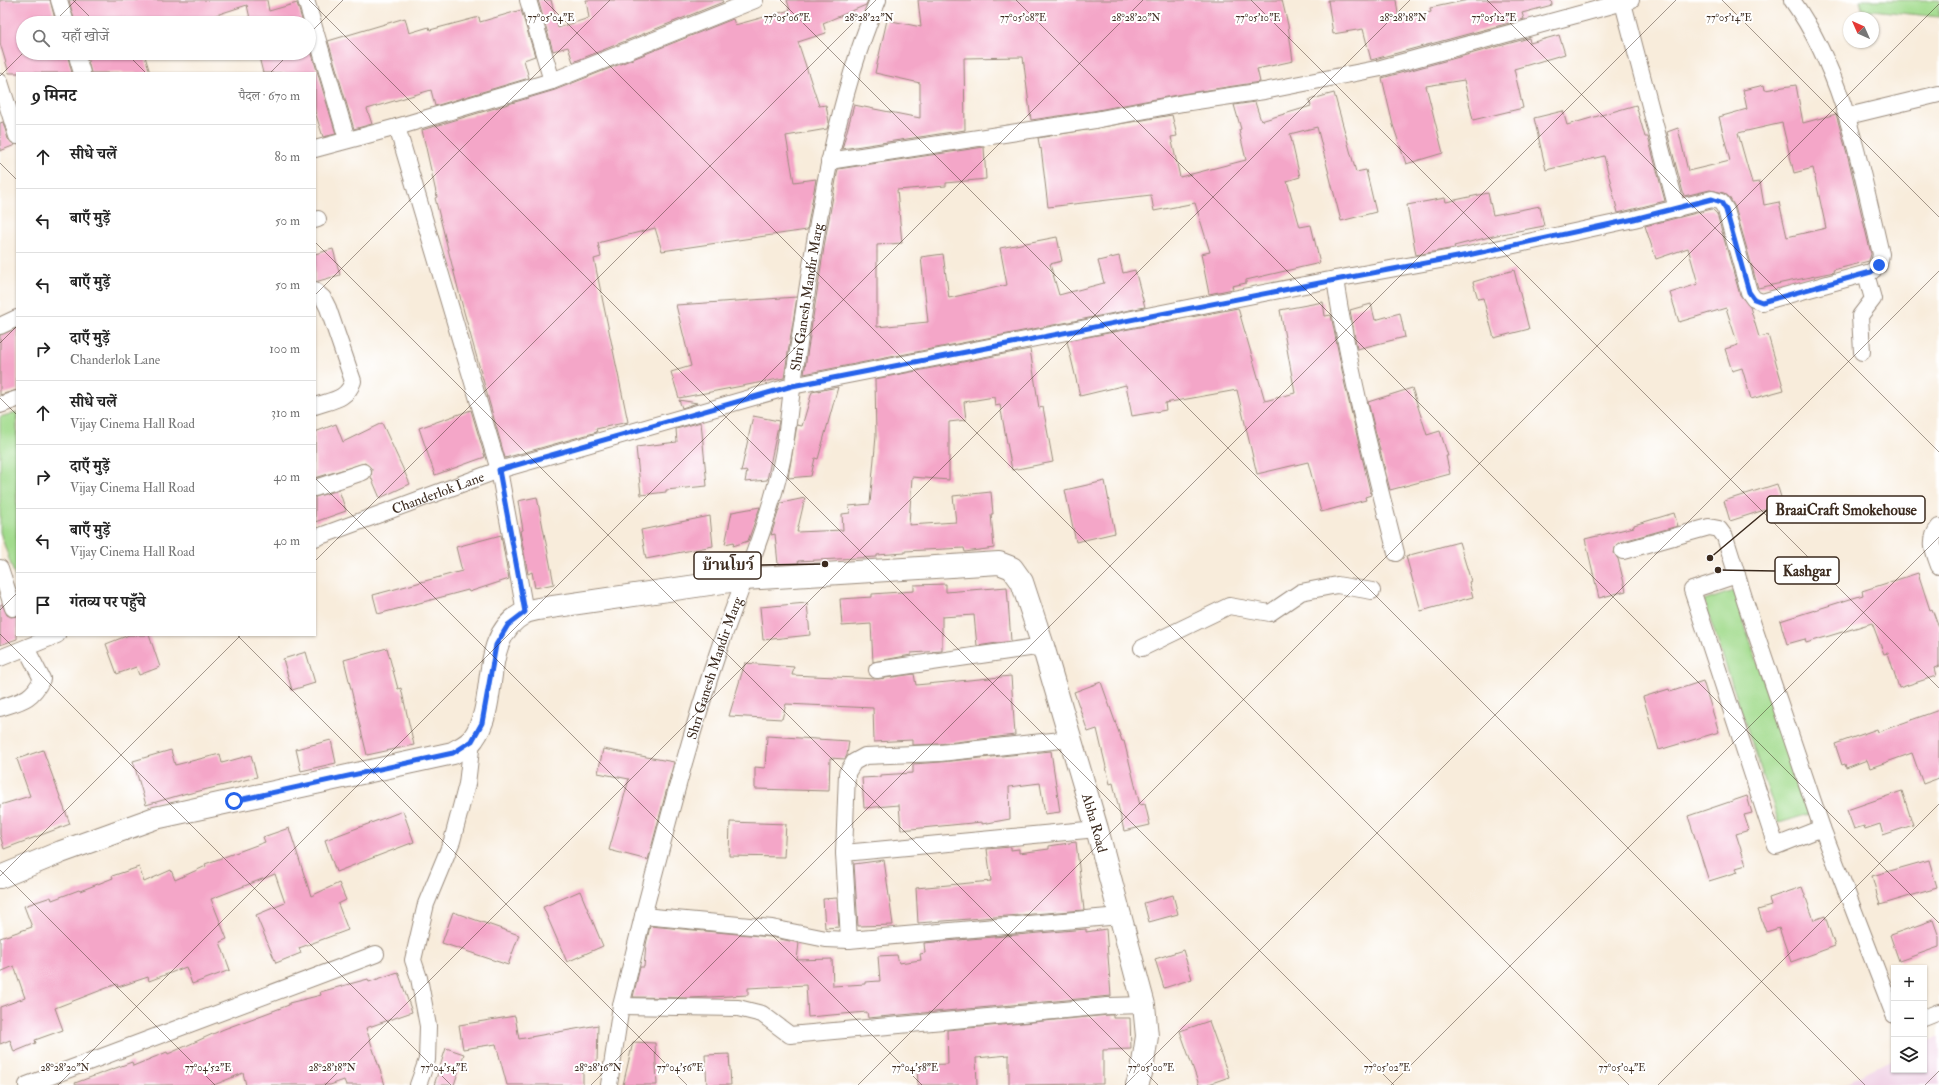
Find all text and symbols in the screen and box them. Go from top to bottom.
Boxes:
text: 77°05'04"E [528,12,574,24]
text: 77°05'06"E [764,12,810,24]
text: 28°28'22"N [844,12,894,24]
text: 77°05'08"E [1000,12,1046,24]
text: 28°28'20"N [1111,12,1161,24]
text: 77°05'10"E [1236,12,1281,24]
text: 28°28'18"N [1379,12,1427,24]
text: 77°05'12"E [1472,12,1517,24]
text: 77°05'14"E [1706,12,1752,24]
north arrow [1843,12,1879,48]
search box [16,16,316,60]
icon: search [30,27,52,49]
text: यहाँ खोजें [62,27,109,46]
text: 9 मिनट [32,85,77,106]
text: पैदल · 670 m [239,88,300,104]
text: सीधे चलें [70,145,117,164]
icon: ahead [32,146,54,168]
text: 80 m [274,149,300,165]
text: बाएँ मुड़ें [70,209,110,228]
icon: left [32,210,54,232]
text: 50 m [275,213,300,229]
street label: Shri Ganesh Mandir Marg [787,221,827,372]
route end [1870,256,1888,274]
text: बाएँ मुड़ें [70,273,110,292]
icon: left [32,274,54,296]
text: 50 m [275,277,300,293]
text: दाएँ मुड़ें [70,329,110,348]
icon: right [32,338,54,360]
text: 100 m [269,341,300,357]
text: Chanderlok Lane [70,352,160,368]
text: सीधे चलें [70,393,117,412]
icon: ahead [32,402,54,424]
text: 310 m [271,405,300,421]
text: Vijay Cinema Hall Road [70,416,195,432]
text: दाएँ मुड़ें [70,457,110,476]
icon: right [32,466,54,488]
street label: Chanderlok Lane [389,468,487,518]
text: 40 m [274,469,300,485]
text: Vijay Cinema Hall Road [70,480,195,496]
callout: BraaiCraft Smokehouse [1767,496,1925,523]
text: BraaiCraft Smokehouse [1775,501,1918,520]
text: बाएँ मुड़ें [70,521,110,540]
icon: left [32,530,54,552]
text: 40 m [274,533,300,549]
text: Vijay Cinema Hall Road [70,544,195,560]
callout: บ้านโบว์ [694,552,761,579]
text: บ้านโบว์ [702,554,755,575]
callout: Kashgar [1775,557,1839,584]
text: Kashgar [1783,562,1832,582]
text: गंतव्य पर पहुँचे [70,593,146,612]
icon: arrive [32,594,54,616]
street label: Shri Ganesh Mandir Marg [683,594,747,741]
street label: Abha Road [1078,790,1111,855]
route start [225,792,243,810]
map controls [1891,965,1927,1073]
button: + [1891,965,1927,1001]
button: − [1891,1001,1927,1037]
button: layers [1891,1037,1927,1073]
text: 28°28'20"N [40,1062,90,1074]
text: 77°04'52"E [185,1062,231,1074]
text: 28°28'18"N [308,1062,356,1074]
text: 77°04'54"E [421,1062,467,1074]
text: 28°28'16"N [574,1062,622,1074]
text: 77°04'56"E [657,1062,703,1074]
text: 77°04'58"E [892,1062,938,1074]
text: 77°05'00"E [1128,1062,1174,1074]
text: 77°05'02"E [1364,1062,1410,1074]
text: 77°05'04"E [1599,1062,1645,1074]

